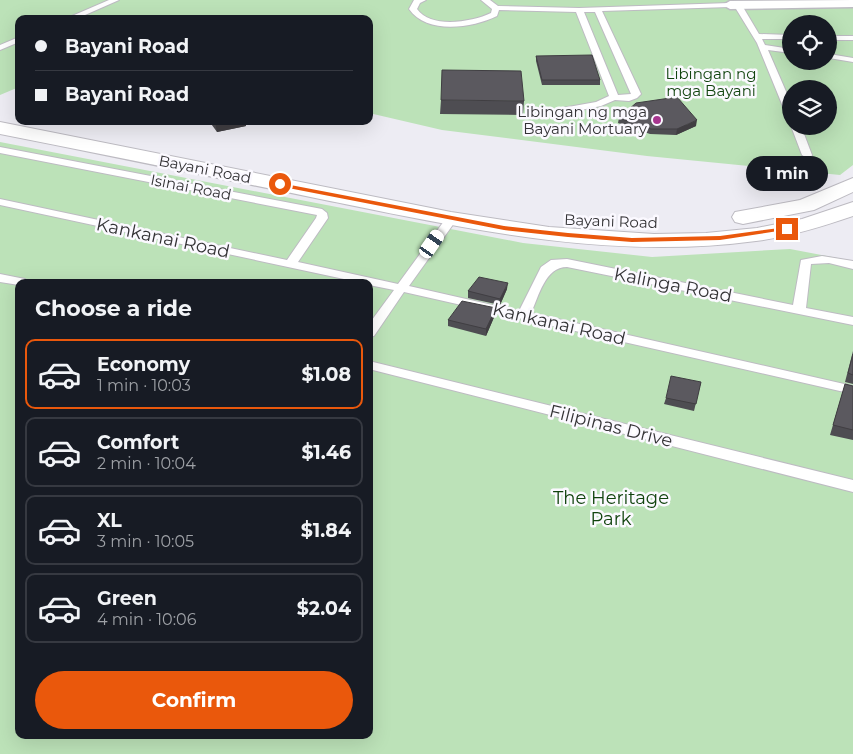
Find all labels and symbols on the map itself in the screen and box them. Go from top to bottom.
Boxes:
park label: Libingan ng mga Bayani [666,64,756,100]
place label: Libingan ng mga Bayani Mortuary [517,102,648,138]
marker: Libingan ng mga Bayani Mortuary [651,114,663,126]
street label: Bayani Road [157,151,253,187]
callout: 1 min [746,156,828,192]
street label: Isinai Road [149,170,233,204]
route start [269,173,291,195]
street label: Bayani Road [564,210,658,232]
street label: Kankanai Road [94,213,232,263]
route end [776,218,798,240]
car [417,227,446,261]
street label: Kalinga Road [612,263,734,307]
street label: Kankanai Road [490,298,628,350]
street label: Filipinas Drive [547,400,675,452]
park label: The Heritage Park [553,487,669,530]

